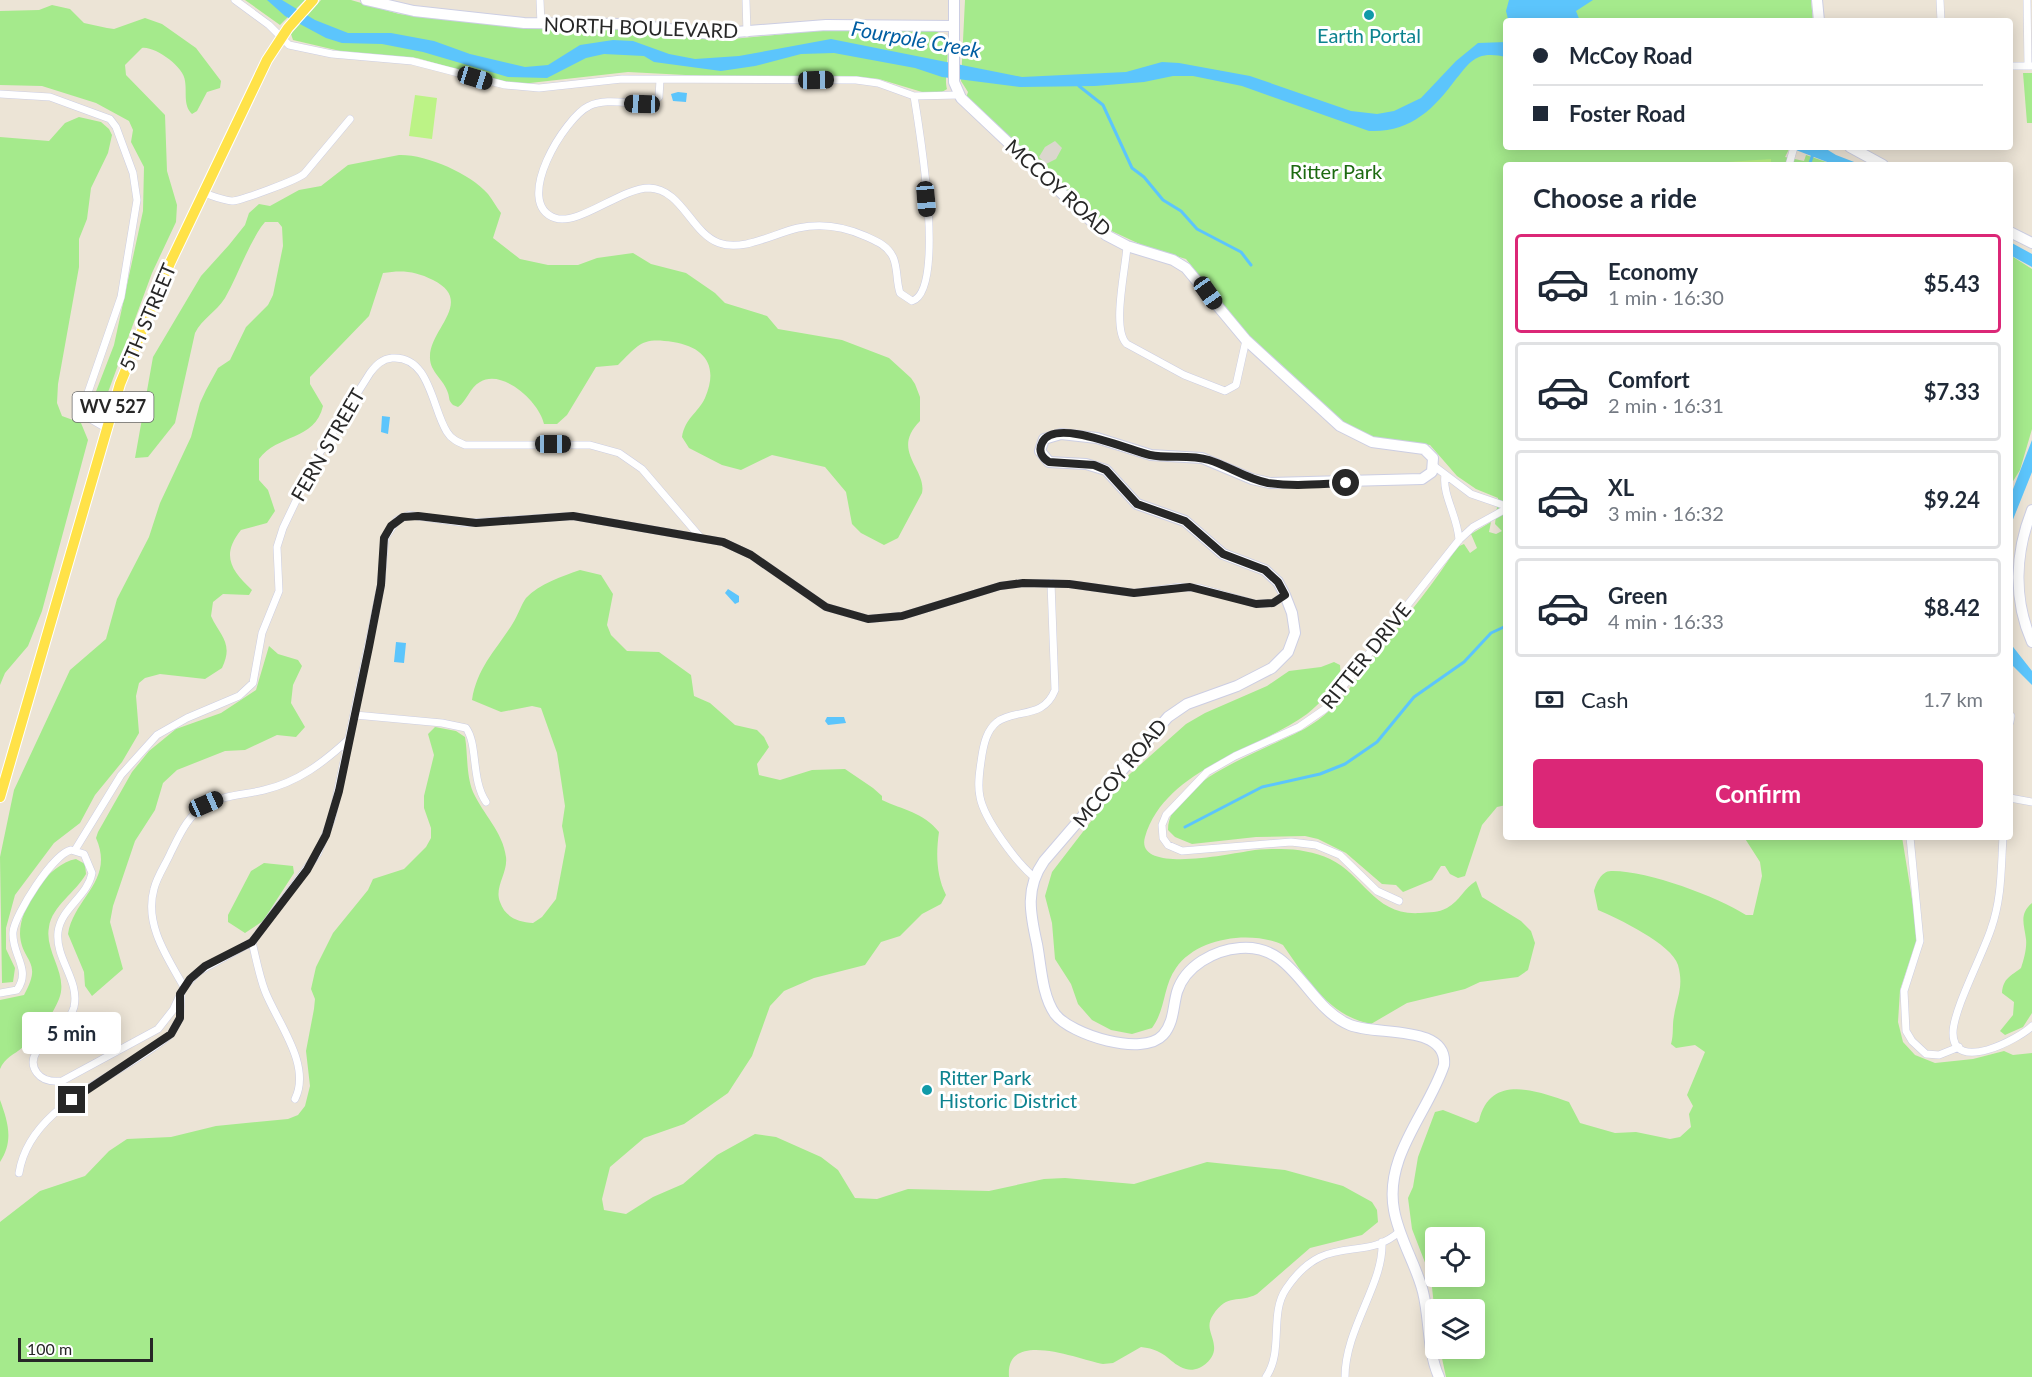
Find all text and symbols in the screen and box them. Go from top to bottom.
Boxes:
marker: Earth Portal [1362,8,1376,22]
street label: NORTH BOULEVARD [543,12,739,42]
water label: Fourpole Creek [850,15,984,62]
place label: Earth Portal [1317,23,1421,47]
text: McCoy Road [1569,42,1693,69]
car [455,64,495,92]
car [798,71,834,89]
car [624,94,660,114]
text: Foster Road [1569,100,1685,127]
street label: MCCOY ROAD [1001,134,1116,241]
park label: Ritter Park [1290,159,1383,183]
car [915,180,937,218]
text: Choose a ride [1533,181,1697,214]
icon: car [1536,257,1590,311]
text: Economy [1608,258,1698,285]
street label: 5TH STREET [114,259,180,374]
text: $5.43 [1924,270,1980,297]
car [1190,273,1226,313]
text: 1 min · 16:30 [1608,285,1724,309]
icon: car [1536,365,1590,419]
text: Comfort [1608,366,1690,393]
text: $7.33 [1924,378,1980,405]
street label: FERN STREET [285,384,369,505]
road number: WV 527 [72,392,154,422]
text: 2 min · 16:31 [1608,393,1724,417]
car [535,435,571,453]
route start [1332,469,1359,496]
icon: car [1536,473,1590,527]
text: XL [1608,474,1634,501]
text: $9.24 [1924,486,1980,513]
text: 3 min · 16:32 [1608,501,1724,525]
icon: car [1536,581,1590,635]
text: Green [1608,582,1668,609]
text: $8.42 [1924,594,1980,621]
street label: RITTER DRIVE [1315,598,1415,713]
text: 4 min · 16:33 [1608,609,1724,633]
icon: cash [1533,683,1566,716]
text: Cash [1581,686,1628,713]
text: 1.7 km [1923,687,1983,711]
street label: MCCOY ROAD [1067,713,1171,831]
button: Confirm [1533,759,1983,828]
car [186,788,226,820]
callout: 5 min [22,1013,122,1055]
text: 5 min [47,1021,96,1045]
place label: Ritter Park Historic District [939,1065,1077,1112]
marker: Ritter Park Historic District [920,1083,934,1097]
route end [58,1086,85,1113]
map controls [1425,1227,1485,1359]
button: locate [1425,1227,1485,1287]
button: layers [1425,1299,1485,1359]
scale bar [18,1335,153,1362]
text: 100 m [27,1339,72,1358]

